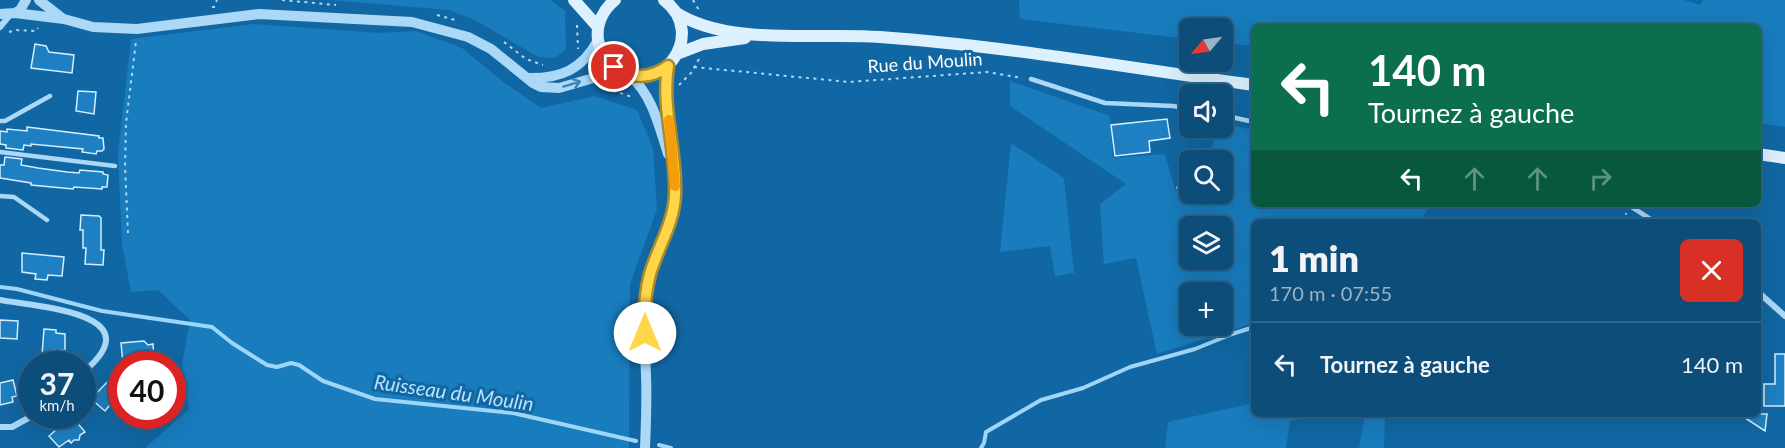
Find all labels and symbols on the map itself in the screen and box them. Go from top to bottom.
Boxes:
north arrow [1179,18,1233,72]
pin [588,41,639,92]
street label: Rue du Moulin [867,47,983,77]
one-way arrow [562,78,581,89]
position arrow [613,301,677,365]
speed limit sign: 40 [108,351,186,429]
water label: Ruisseau du Moulin [373,369,535,415]

